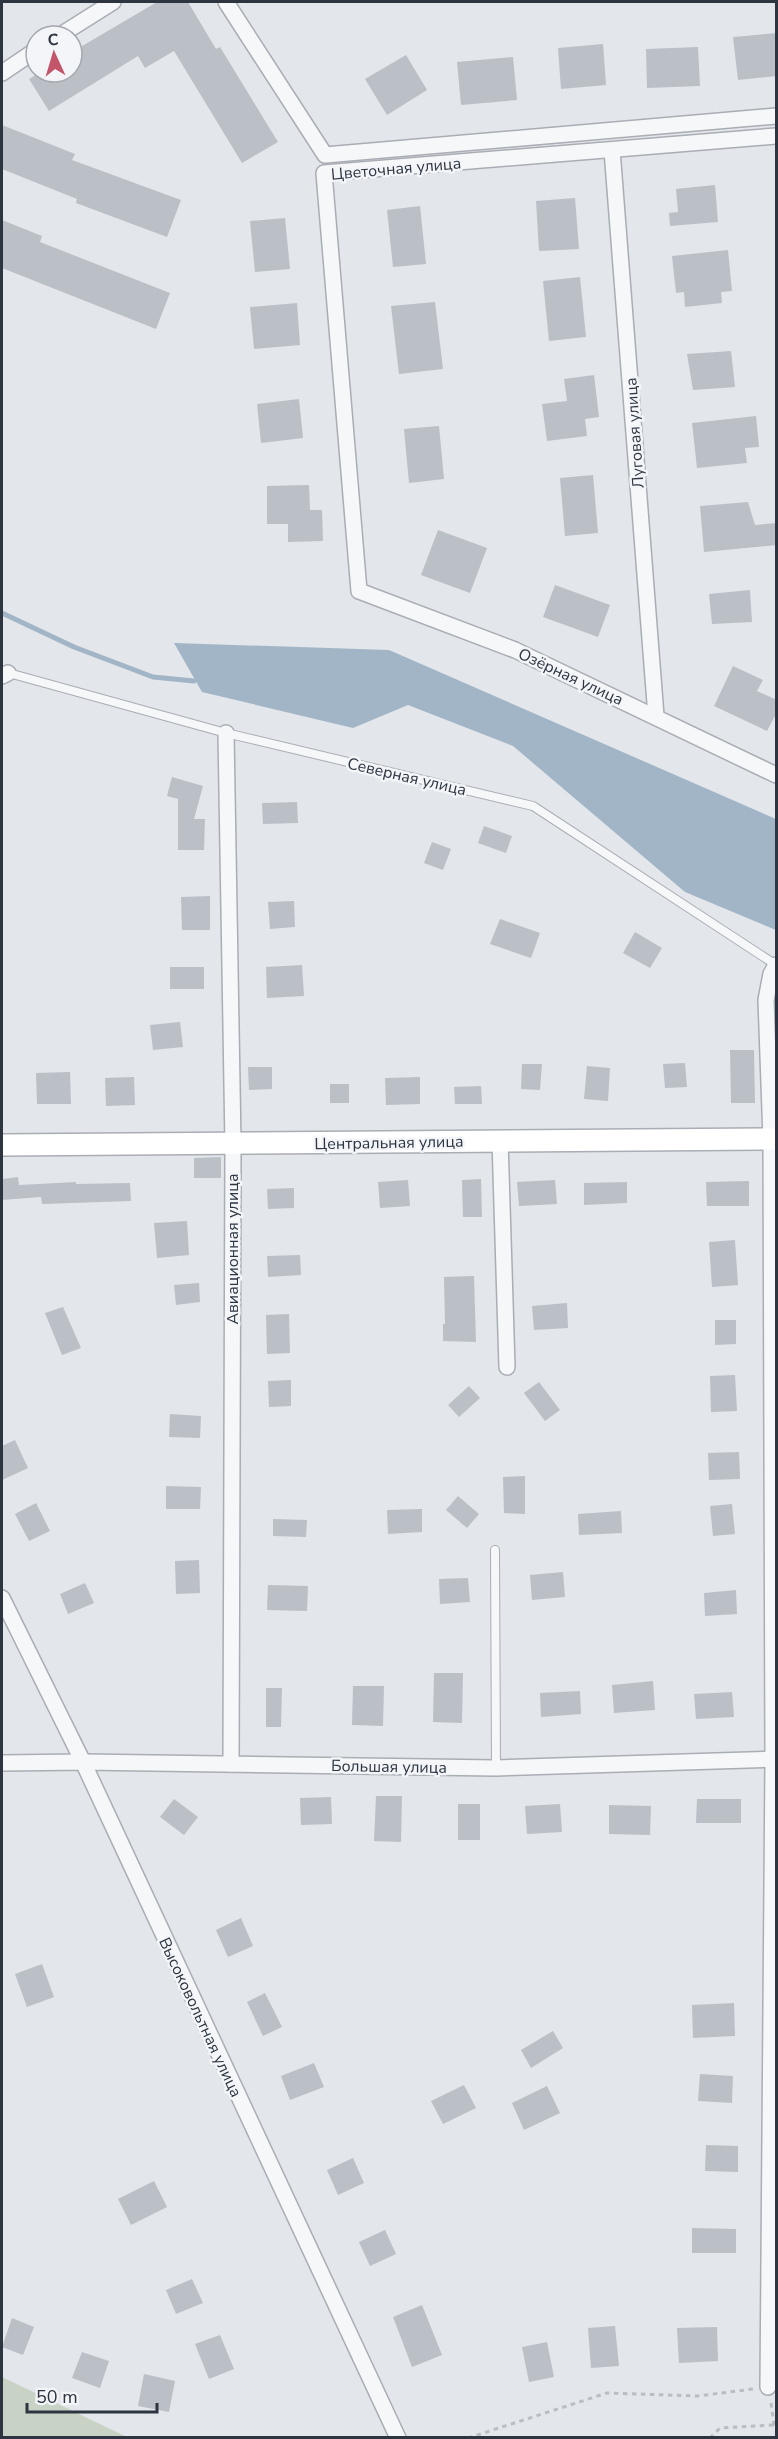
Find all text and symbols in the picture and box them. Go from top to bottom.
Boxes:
north arrow [24,24,84,84]
text: С [47,29,59,51]
street label: Цветочная улица [330,152,462,186]
street label: Луговая улица [620,377,650,489]
street label: Озёрная улица [514,643,627,711]
street label: Северная улица [345,753,468,801]
street label: Центральная улица [314,1131,464,1155]
street label: Авиационная улица [222,1173,244,1325]
street label: Большая улица [331,1755,447,1779]
street label: Высоковольтная улица [153,1934,247,2101]
scale bar [27,2376,158,2414]
text: 50 m [36,2385,78,2409]

